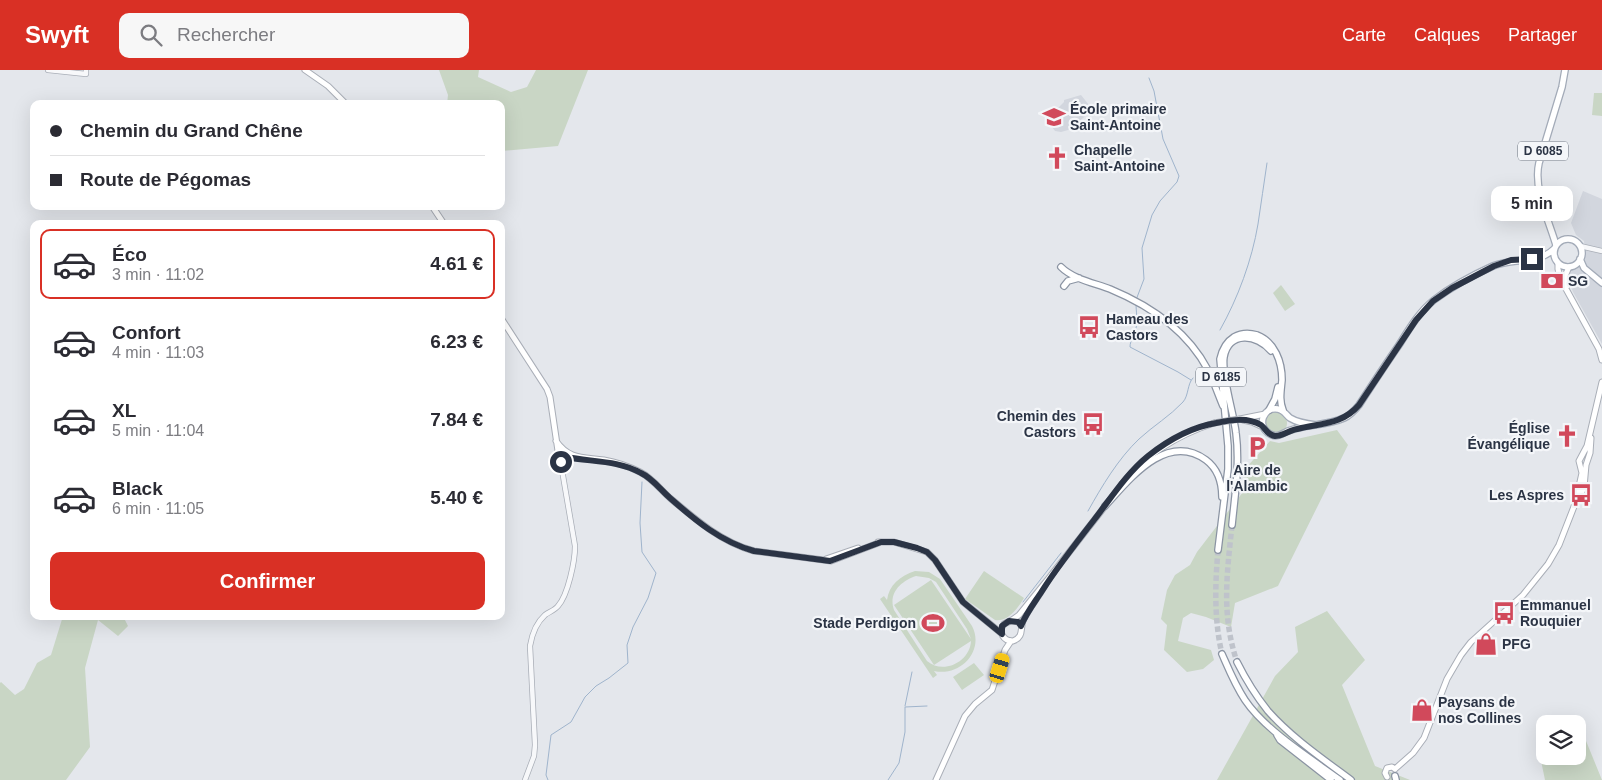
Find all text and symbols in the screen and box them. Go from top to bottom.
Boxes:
search box [119,13,469,58]
text: Swyft [25,21,89,48]
icon: search [137,21,165,49]
text: Rechercher [177,24,275,45]
text: Carte [1342,25,1386,45]
text: Calques [1414,25,1480,45]
text: Partager [1508,25,1577,45]
place label: École primaire Saint-Antoine [1070,101,1167,133]
school or university icon: École primaire Saint-Antoine [1041,104,1067,130]
text: Chemin du Grand Chêne [80,120,303,141]
place label: Chapelle Saint-Antoine [1074,142,1165,174]
road number: D 6085 [1518,142,1568,160]
church icon: Chapelle Saint-Antoine [1044,145,1070,171]
text: Route de Pégomas [80,169,251,190]
callout: 5 min [1491,186,1573,222]
text: 5 min [1511,195,1553,212]
icon: car [52,242,97,287]
text: Éco [112,244,147,265]
route end [1521,248,1543,270]
text: 4.61 € [430,253,483,274]
text: 3 min · 11:02 [112,266,204,283]
bank icon: SG [1539,268,1565,294]
place label: SG [1568,273,1588,289]
place label: Hameau des Castors [1106,311,1189,343]
bus stop icon: Hameau des Castors [1076,314,1102,340]
icon: car [52,320,97,365]
text: Confort [112,322,181,343]
text: 6.23 € [430,331,483,352]
text: 4 min · 11:03 [112,344,204,361]
road number: D 6185 [1196,368,1246,386]
icon: car [52,398,97,443]
text: XL [112,400,136,421]
place label: Chemin des Castors [997,408,1076,440]
text: 7.84 € [430,409,483,430]
bus stop icon: Chemin des Castors [1080,411,1106,437]
place label: Église Évangélique [1468,420,1550,452]
text: 5 min · 11:04 [112,422,204,439]
church icon: Église Évangélique [1554,423,1580,449]
parking icon: Aire de l'Alambic [1244,434,1270,460]
route start [550,451,572,473]
place label: Aire de l'Alambic [1226,462,1288,494]
icon: car [52,476,97,521]
text: Black [112,478,163,499]
bus stop icon: Les Aspres [1568,482,1594,508]
text: 5.40 € [430,487,483,508]
place label: Les Aspres [1489,487,1564,503]
text: 6 min · 11:05 [112,500,204,517]
button: Confirmer [50,552,485,610]
place label: Emmanuel Rouquier [1520,597,1591,629]
bus stop icon: Emmanuel Rouquier [1491,600,1517,626]
sports icon: Stade Perdigon [920,610,946,636]
place label: Stade Perdigon [813,615,916,631]
shop icon: PFG [1473,631,1499,657]
place label: PFG [1502,636,1531,652]
car [988,651,1011,685]
place label: Paysans de nos Collines [1438,694,1521,726]
shop icon: Paysans de nos Collines [1409,697,1435,723]
map controls [1536,715,1586,765]
button: layers [1536,715,1586,765]

